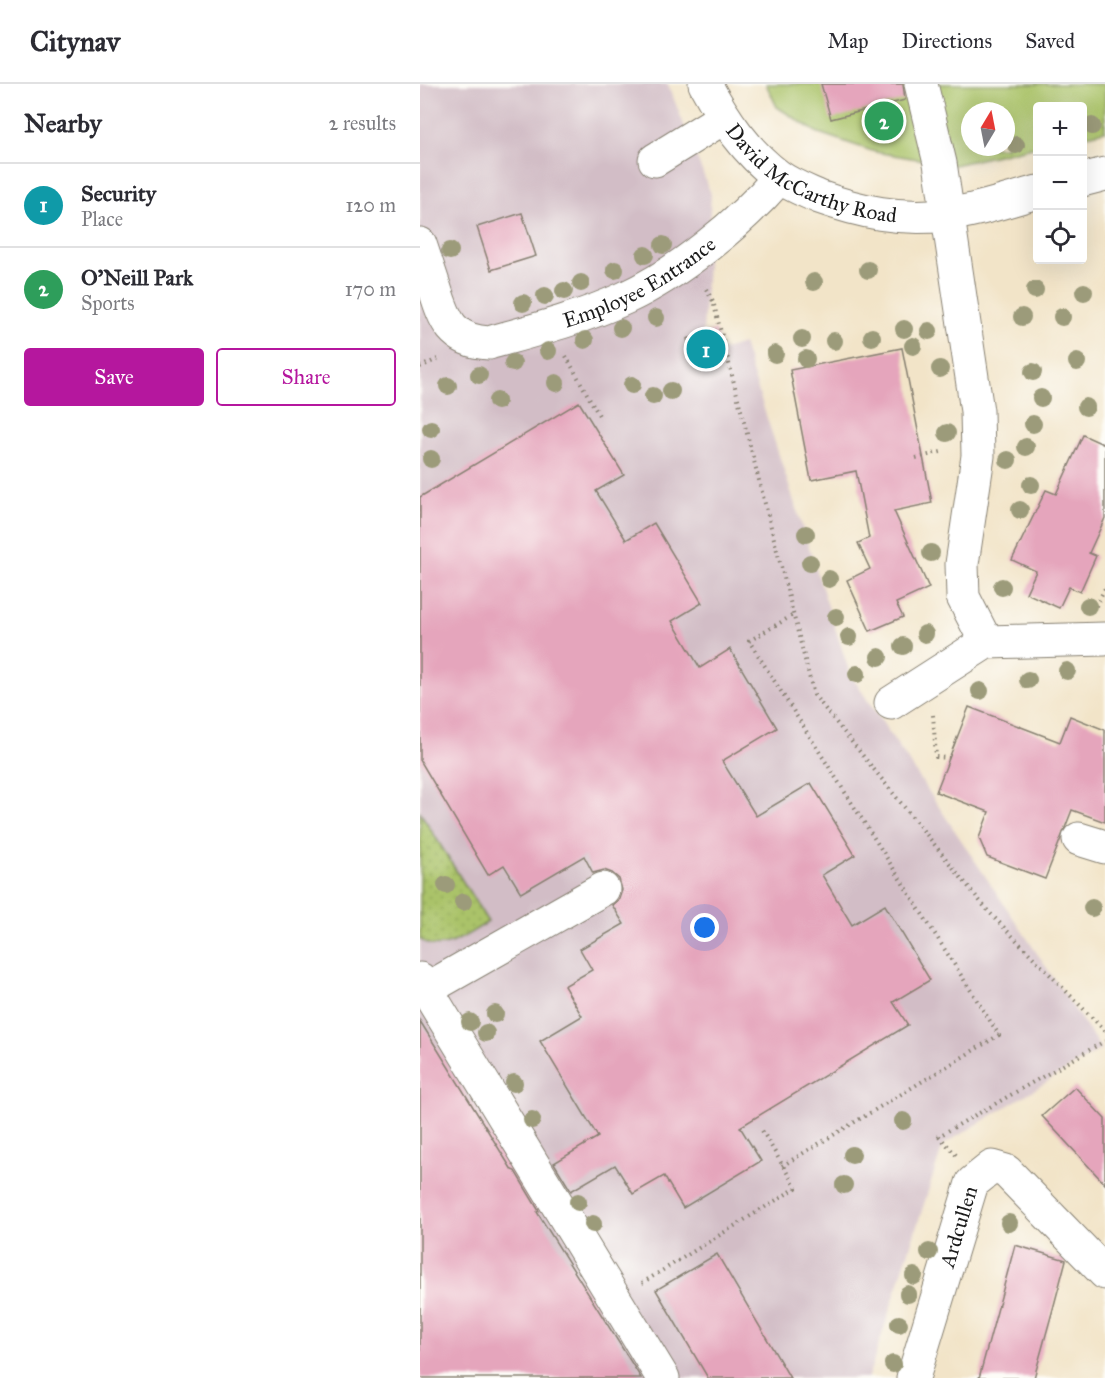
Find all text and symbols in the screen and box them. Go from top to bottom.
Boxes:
text: Citynav [30,24,120,59]
text: Map [828,28,869,54]
text: Directions [902,28,992,54]
text: Saved [1025,28,1075,54]
pin: 2 [864,99,904,144]
north arrow [961,102,1015,156]
map controls [1033,102,1087,264]
button: + [1033,102,1087,156]
text: Nearby [24,107,102,139]
text: 2 results [328,111,396,135]
street label: David McCarthy Road [720,118,899,229]
button: − [1033,156,1087,210]
text: Security [81,180,156,207]
text: 1 [40,193,47,217]
text: 120 m [345,193,396,217]
text: Place [81,207,123,231]
button: locate [1033,210,1087,264]
street label: Employee Entrance [560,231,721,334]
text: O'Neill Park [81,264,193,291]
text: 2 [39,277,48,301]
text: 170 m [345,277,396,301]
text: Sports [81,291,135,315]
pin: 1 [686,326,726,372]
button: Save [24,348,204,406]
button: Share [216,348,396,406]
your location [690,913,719,942]
street label: Ardcullen [934,1183,983,1272]

